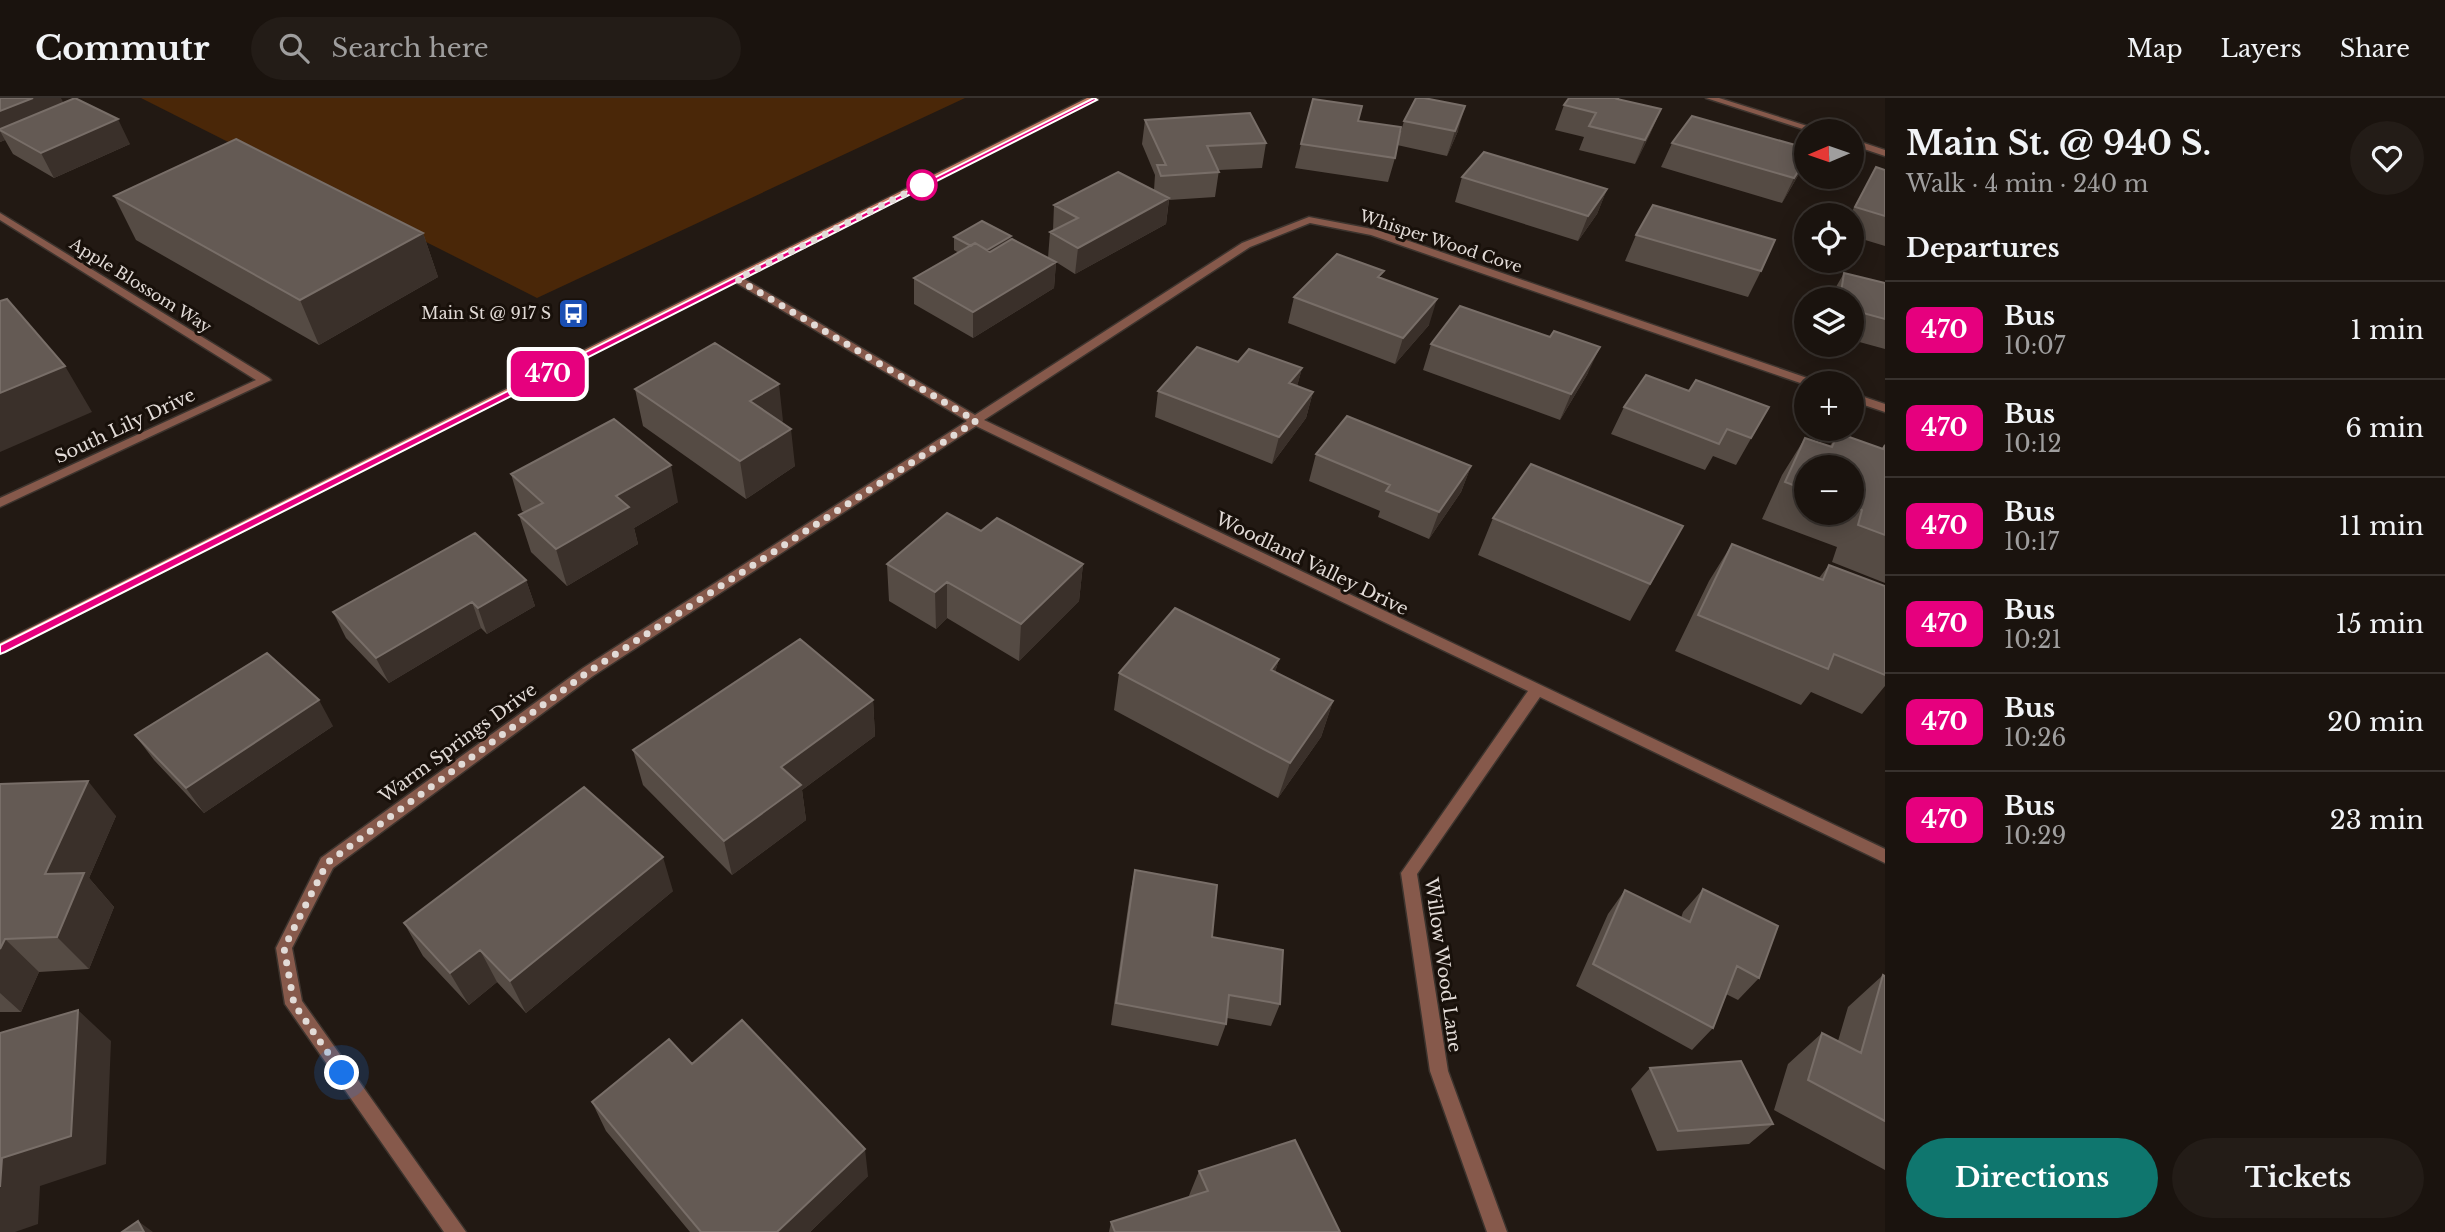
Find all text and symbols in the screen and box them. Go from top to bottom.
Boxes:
search box [251,17,741,80]
text: Commutr [35,28,209,69]
icon: search [275,29,313,67]
text: Search here [331,32,489,64]
text: Map [2127,34,2183,63]
text: Layers [2221,34,2302,63]
text: Share [2340,34,2410,63]
north arrow [1794,119,1864,189]
map controls [1794,119,1864,525]
button: heart [2350,121,2424,195]
text: Main St. @ 940 S. [1906,123,2211,164]
unlabelled marker [907,170,937,200]
text: Walk · 4 min · 240 m [1906,170,2148,198]
button: locate [1794,203,1864,273]
street label: Whisper Wood Cove [1356,205,1525,277]
text: Departures [1906,232,2060,264]
street label: Apple Blossom Way [66,233,216,337]
button: layers [1794,287,1864,357]
bus stop icon: Main St @ 917 S [557,296,591,330]
text: Bus [2004,300,2055,332]
place label: Main St @ 917 S [421,303,551,323]
text: 1 min [2350,314,2424,346]
text: 470 [1921,315,1968,344]
text: 10:07 [2004,332,2065,360]
line badge: 470 [508,351,588,397]
text: 470 [525,359,571,388]
button: + [1794,371,1864,441]
street label: South Lily Drive [51,384,199,468]
text: Bus [2004,398,2055,430]
text: 6 min [2345,412,2424,444]
text: 470 [1921,413,1968,442]
text: 10:12 [2004,430,2062,458]
button: − [1794,455,1864,525]
text: Bus [2004,496,2055,528]
street label: Woodland Valley Drive [1211,507,1412,620]
text: 11 min [2339,510,2424,542]
text: 470 [1921,511,1968,540]
text: 10:17 [2004,528,2059,556]
text: Bus [2004,594,2055,626]
text: 15 min [2335,608,2424,640]
text: 470 [1921,609,1968,638]
text: 10:21 [2004,626,2062,654]
street label: Warm Springs Drive [374,679,541,808]
text: Bus [2004,692,2055,724]
text: 20 min [2327,706,2424,738]
text: 470 [1921,707,1968,736]
text: 10:26 [2004,724,2066,752]
text: Bus [2004,790,2055,822]
text: 23 min [2330,804,2424,836]
text: 470 [1921,805,1968,834]
text: 10:29 [2004,822,2066,850]
street label: Willow Wood Lane [1420,875,1466,1054]
your location [324,1055,359,1090]
button: Directions [1906,1138,2158,1218]
button: Tickets [2172,1138,2424,1218]

